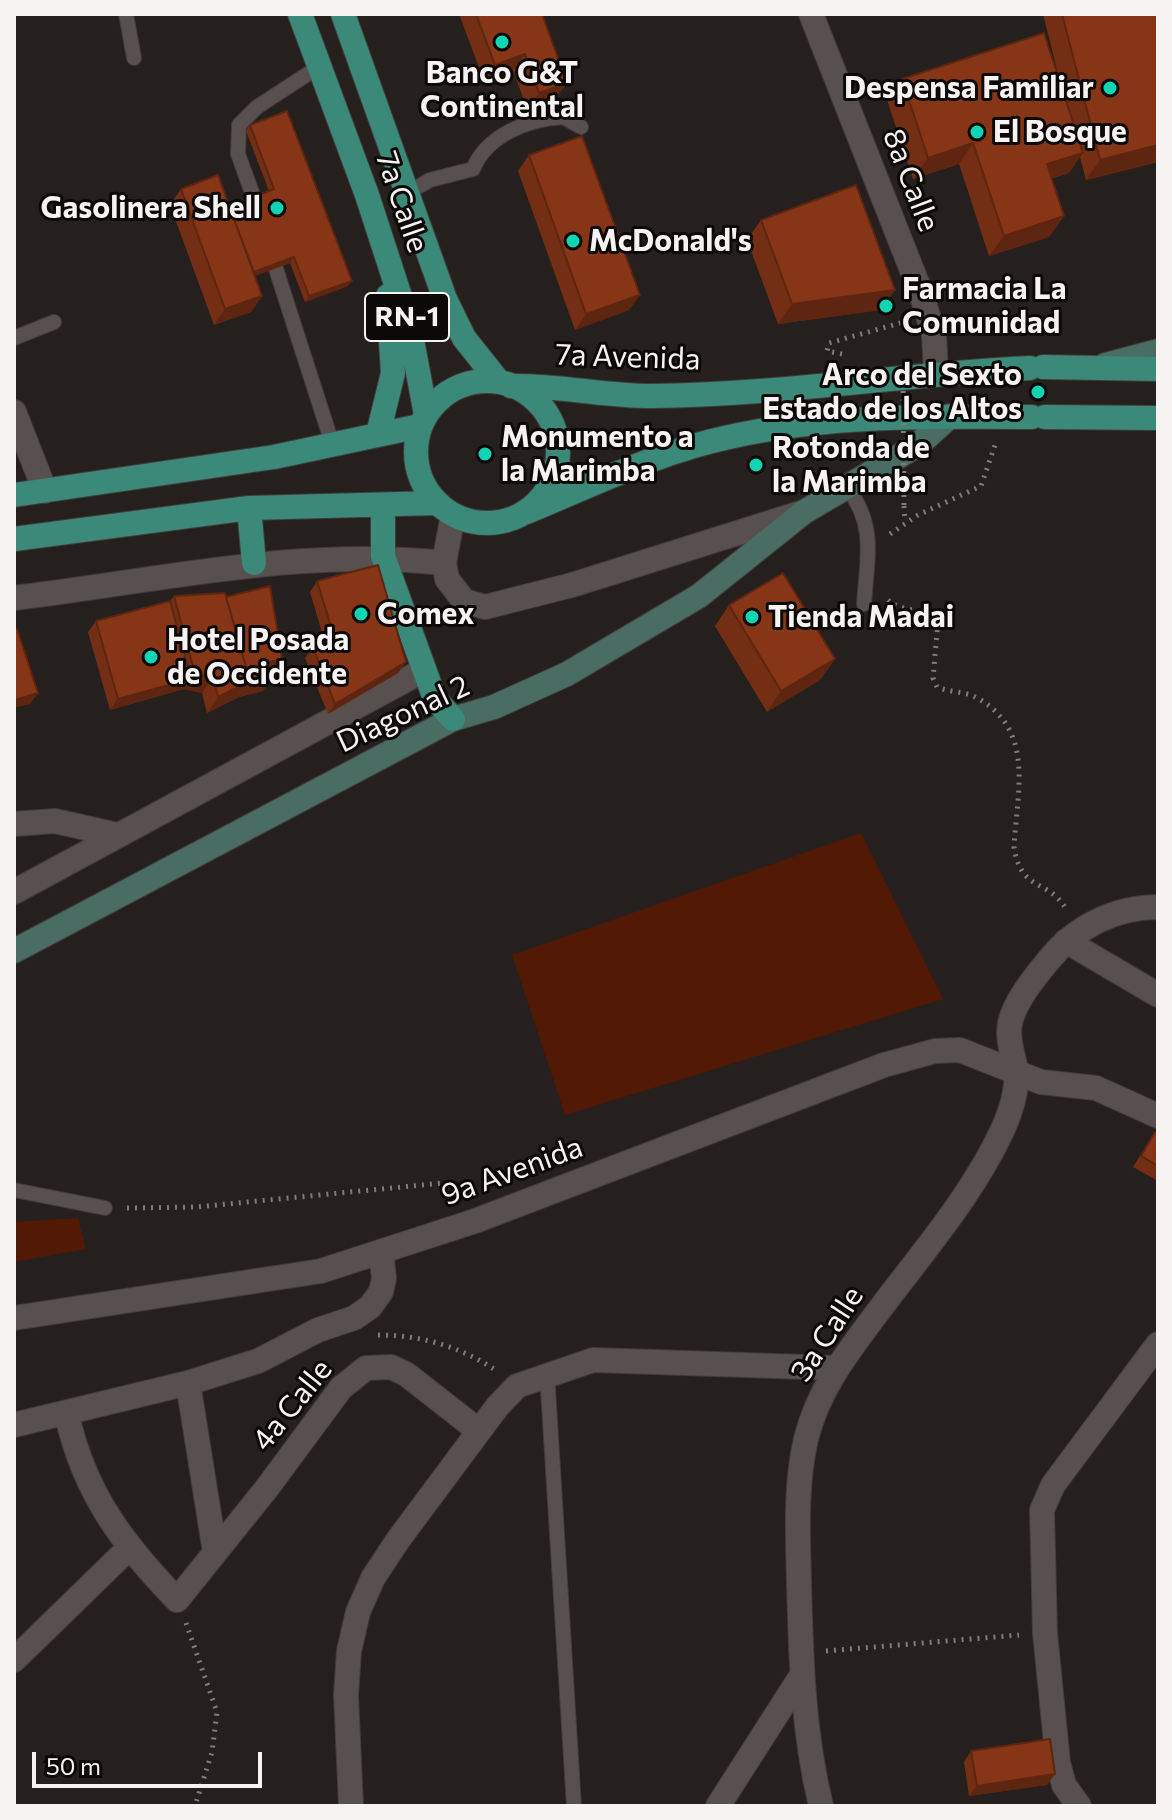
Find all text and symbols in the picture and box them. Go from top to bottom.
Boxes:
marker: Banco G&T Continental [493,33,511,51]
place label: Banco G&T Continental [420,55,584,126]
place label: Despensa Familiar [844,70,1094,106]
marker: Despensa Familiar [1101,79,1119,97]
place label: El Bosque [993,114,1127,150]
marker: El Bosque [968,123,986,141]
street label: 8a Calle [875,124,947,236]
street label: 7a Calle [368,147,436,257]
place label: Gasolinera Shell [41,190,261,226]
marker: Gasolinera Shell [268,199,286,217]
place label: McDonald's [589,223,752,259]
marker: McDonald's [564,232,582,250]
place label: Farmacia La Comunidad [902,271,1067,342]
road number: RN-1 [365,293,449,341]
marker: Farmacia La Comunidad [877,297,895,315]
street label: 7a Avenida [555,336,701,378]
place label: Arco del Sexto Estado de los Altos [762,357,1022,428]
marker: Arco del Sexto Estado de los Altos [1029,383,1047,401]
place label: Monumento a la Marimba [501,419,693,490]
place label: Rotonda de la Marimba [772,430,930,500]
marker: Monumento a la Marimba [476,445,494,463]
marker: Rotonda de la Marimba [747,456,765,474]
place label: Comex [377,596,474,632]
place label: Tienda Madai [768,599,954,635]
marker: Comex [352,605,370,623]
marker: Tienda Madai [743,608,761,626]
place label: Hotel Posada de Occidente [167,622,349,692]
marker: Hotel Posada de Occidente [142,648,160,666]
street label: Diagonal 2 [331,668,475,760]
street label: 9a Avenida [436,1129,588,1213]
street label: 3a Calle [783,1280,871,1388]
street label: 4a Calle [244,1352,340,1458]
scale bar [36,1736,266,1786]
text: 50 m [46,1751,101,1780]

